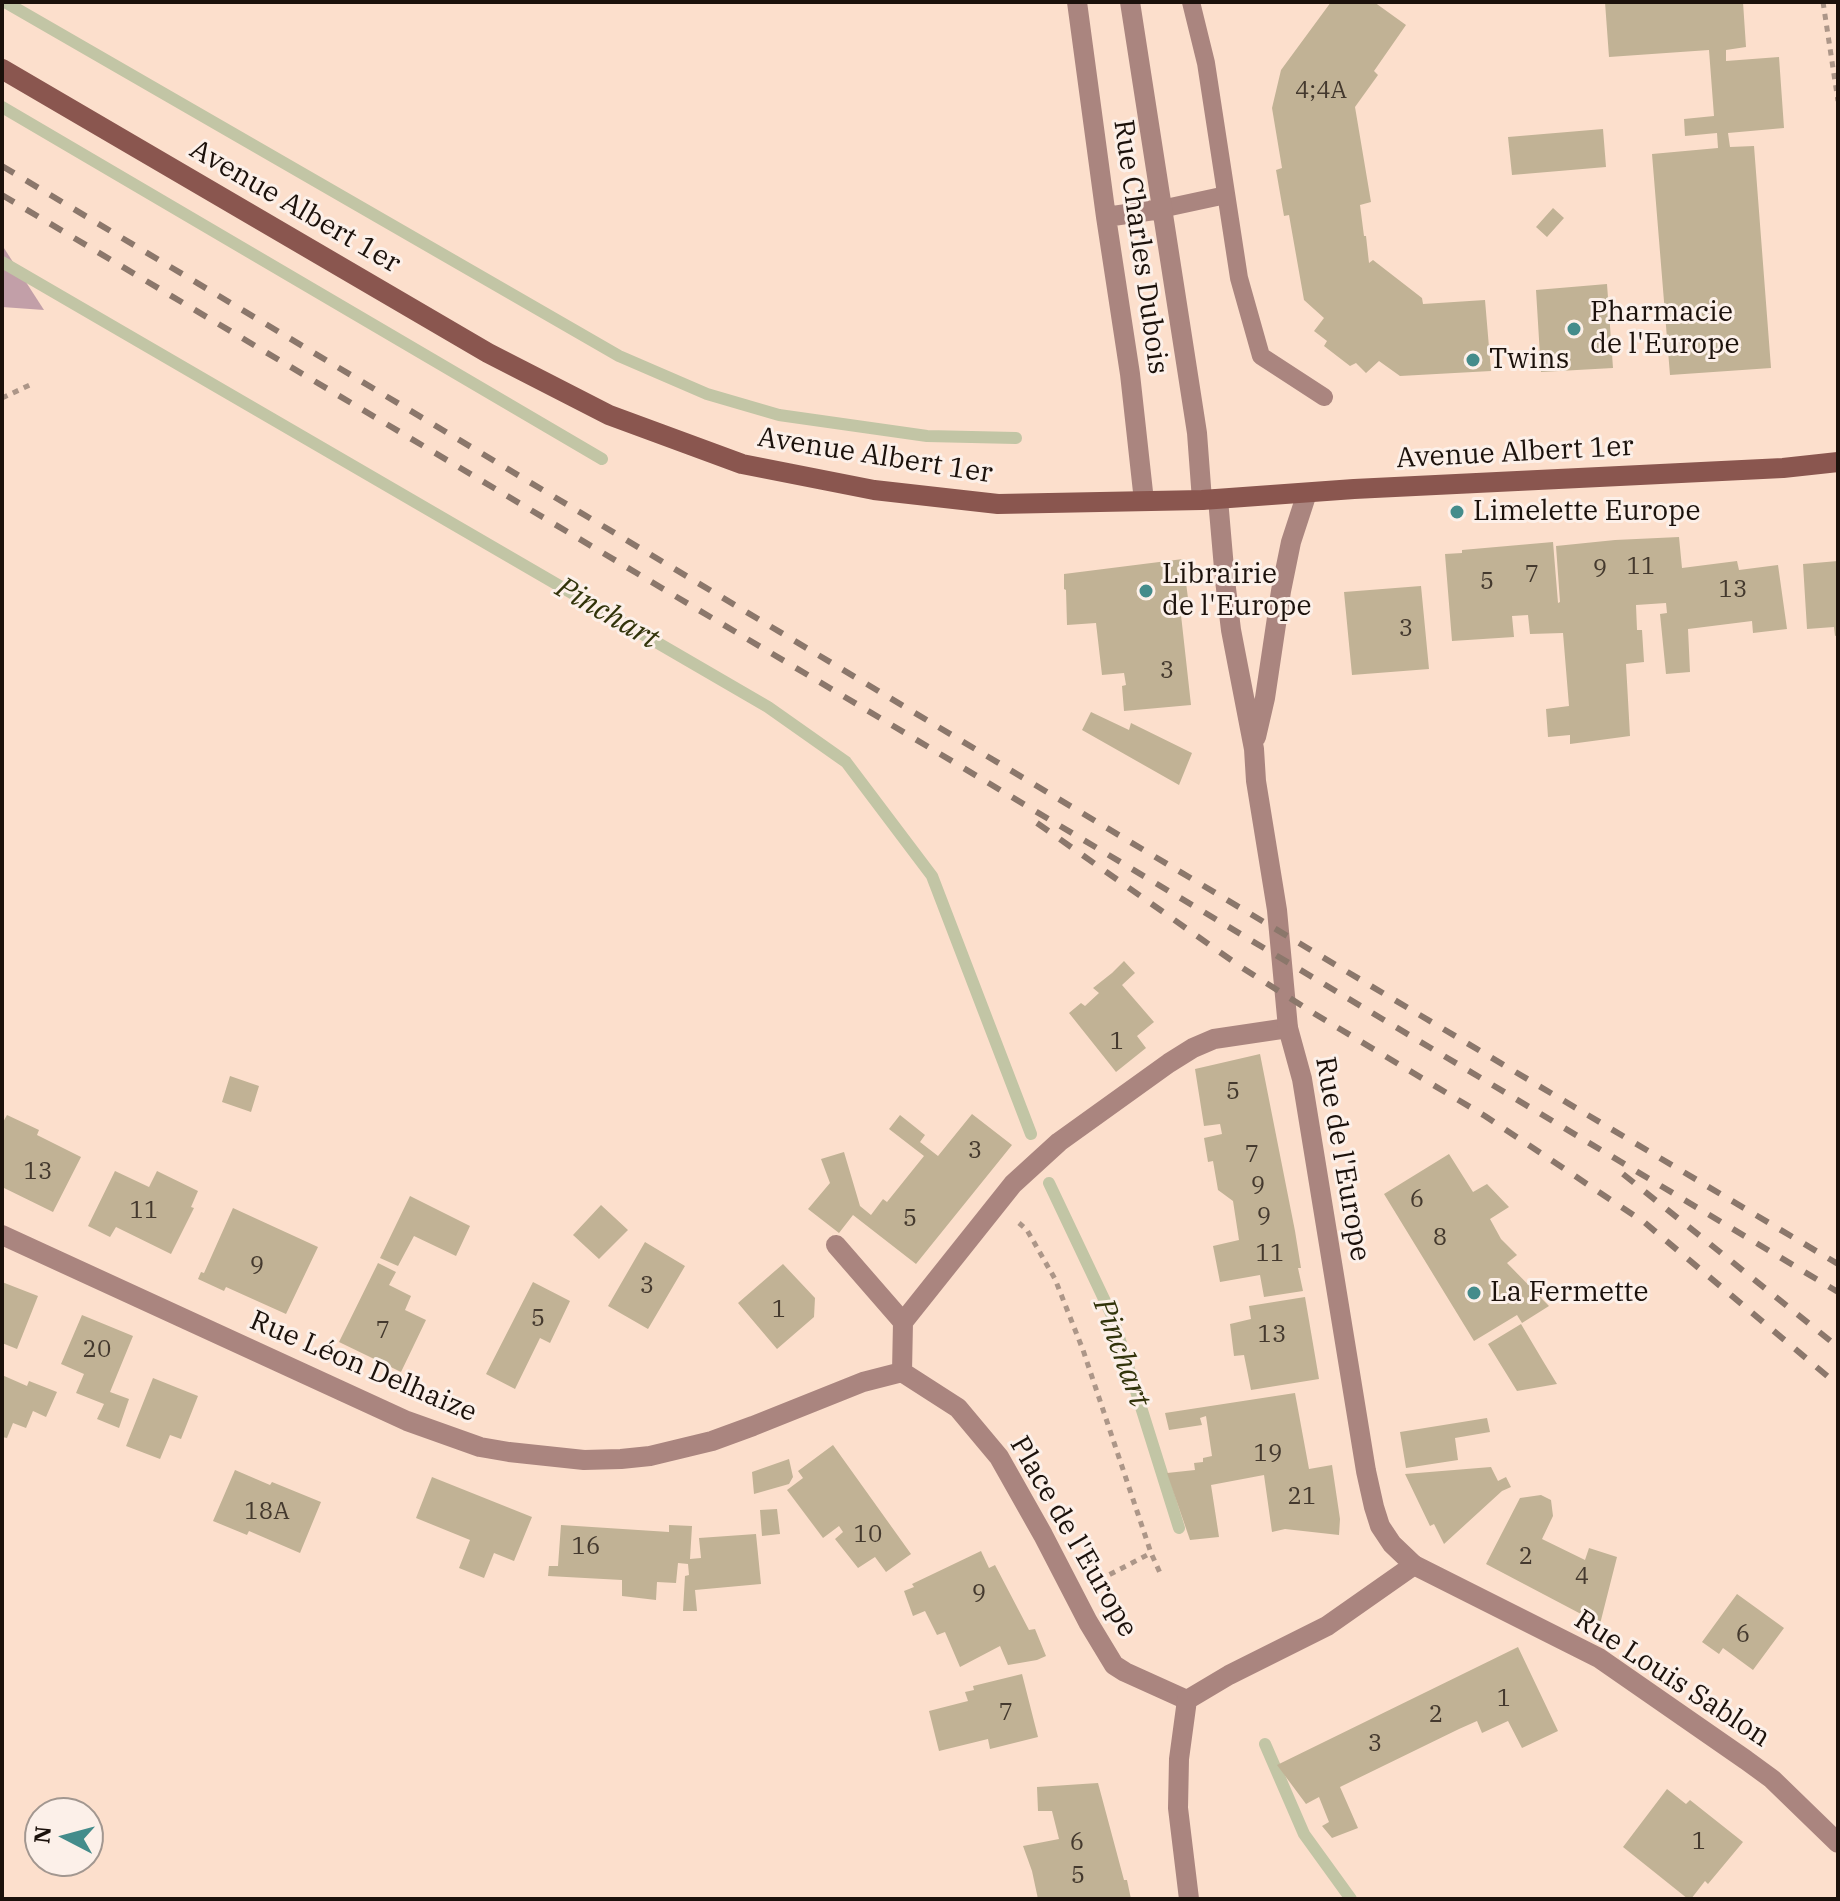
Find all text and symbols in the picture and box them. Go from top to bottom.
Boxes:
house number: 4;4A [1295,77,1347,105]
street label: Rue Charles Dubois [1105,118,1175,376]
street label: Avenue Albert 1er [184,133,406,281]
place label: Pharmacie de l'Europe [1590,296,1740,362]
marker: Pharmacie de l'Europe [1565,320,1583,338]
place label: Twins [1489,343,1569,377]
marker: Twins [1464,351,1482,369]
street label: Avenue Albert 1er [755,421,995,491]
street label: Avenue Albert 1er [1396,430,1634,476]
place label: Limelette Europe [1473,495,1700,529]
marker: Limelette Europe [1448,503,1466,521]
house number: 11 [1627,553,1655,581]
house number: 9 [1593,555,1607,583]
place label: Librairie de l'Europe [1162,558,1312,624]
house number: 7 [1525,561,1539,589]
house number: 5 [1480,568,1494,596]
water label: Pinchart [549,570,665,658]
house number: 13 [1719,576,1747,604]
marker: Librairie de l'Europe [1137,582,1155,600]
house number: 3 [1399,615,1413,643]
house number: 3 [1160,657,1174,685]
house number: 1 [1110,1028,1124,1056]
street label: Rue de l'Europe [1307,1054,1377,1264]
house number: 5 [1226,1078,1240,1106]
house number: 3 [968,1137,982,1165]
house number: 7 [1245,1141,1259,1169]
house number: 13 [24,1158,52,1186]
house number: 9 [1251,1172,1265,1200]
house number: 6 [1410,1186,1424,1214]
house number: 11 [130,1197,158,1225]
house number: 9 [1257,1203,1271,1231]
house number: 5 [903,1205,917,1233]
house number: 8 [1433,1224,1447,1252]
house number: 11 [1256,1240,1284,1268]
house number: 9 [250,1252,264,1280]
house number: 3 [640,1272,654,1300]
place label: La Fermette [1490,1276,1648,1310]
marker: La Fermette [1465,1284,1483,1302]
water label: Pinchart [1085,1294,1157,1412]
house number: 1 [772,1296,786,1324]
street label: Rue Léon Delhaize [245,1304,481,1430]
house number: 5 [531,1305,545,1333]
house number: 7 [376,1317,390,1345]
house number: 13 [1258,1321,1286,1349]
house number: 20 [83,1336,111,1364]
street label: Place de l'Europe [1002,1431,1144,1643]
house number: 19 [1254,1440,1282,1468]
house number: 21 [1288,1483,1316,1511]
house number: 18A [244,1498,290,1526]
house number: 10 [854,1521,882,1549]
house number: 16 [572,1533,600,1561]
house number: 2 [1519,1543,1533,1571]
house number: 4 [1575,1563,1589,1591]
house number: 9 [972,1580,986,1608]
street label: Rue Louis Sablon [1568,1603,1776,1755]
house number: 6 [1736,1621,1750,1649]
house number: 1 [1497,1685,1511,1713]
house number: 7 [999,1699,1013,1727]
house number: 2 [1429,1701,1443,1729]
house number: 3 [1368,1730,1382,1758]
north arrow [24,1797,104,1877]
text: N [26,1824,57,1845]
house number: 1 [1692,1828,1706,1856]
house number: 6 [1070,1829,1084,1857]
house number: 5 [1071,1862,1085,1890]

